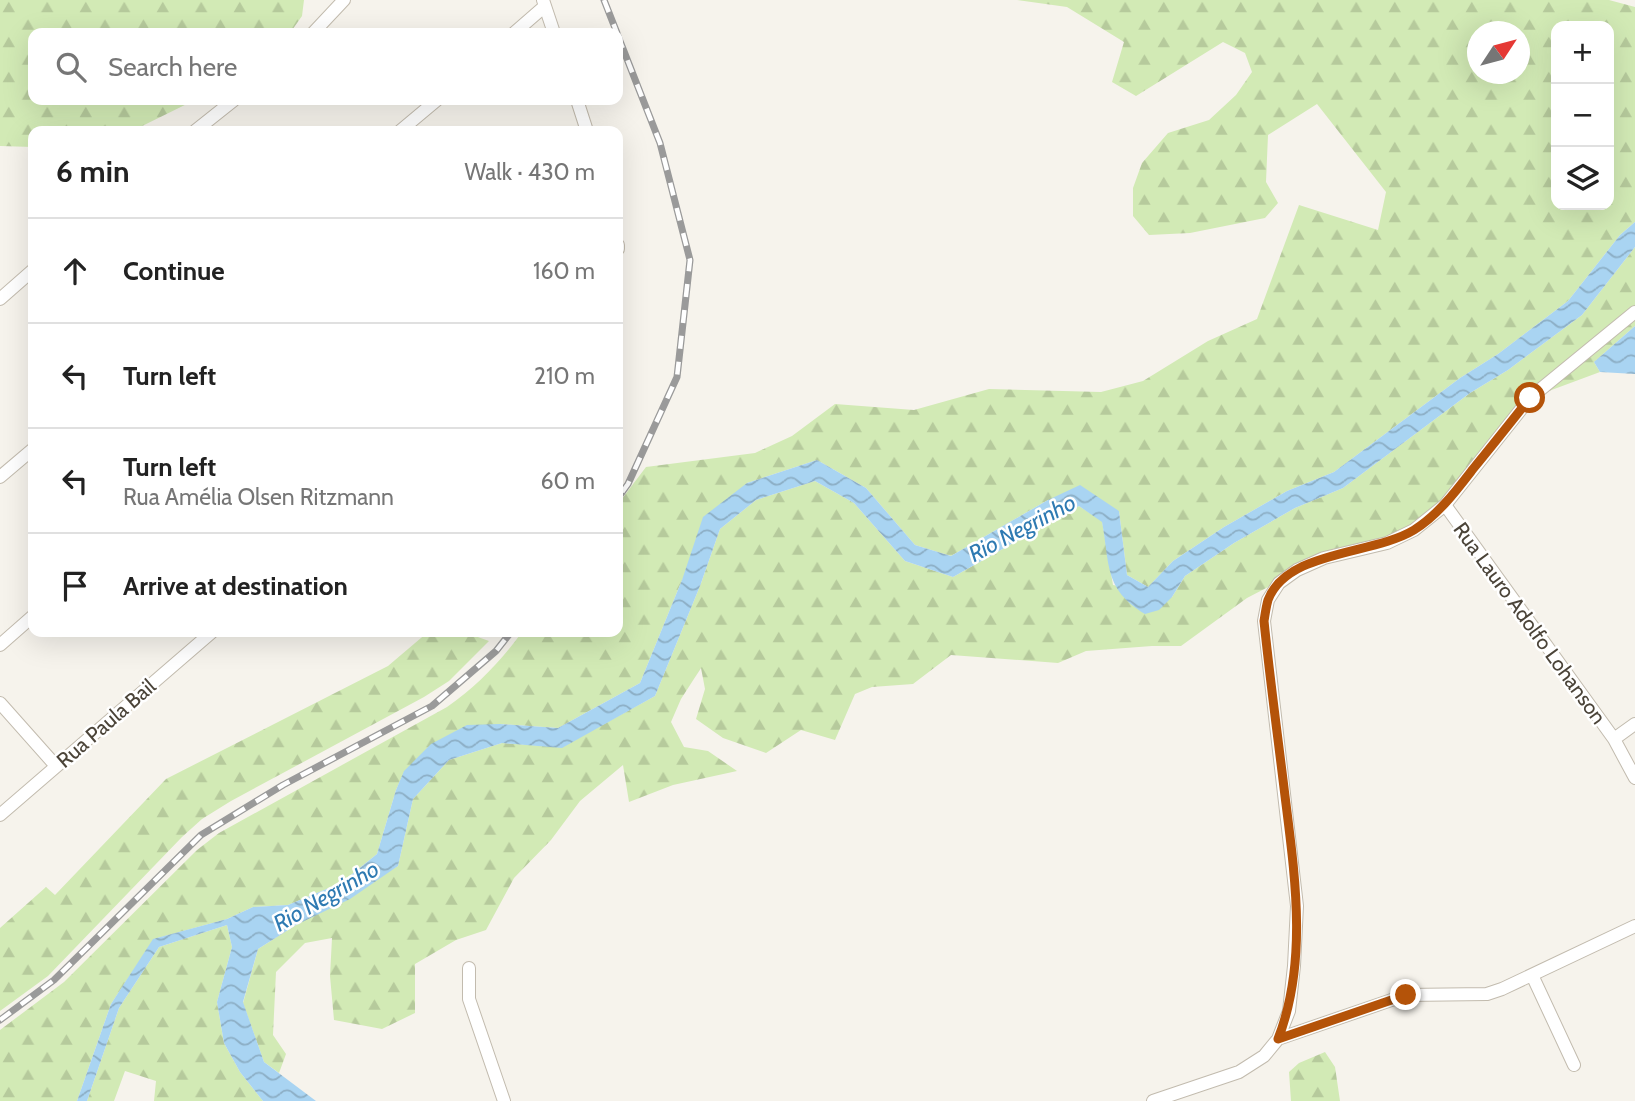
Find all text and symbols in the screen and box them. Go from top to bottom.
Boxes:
north arrow [1467,21,1530,84]
map controls [1551,21,1614,210]
button: + [1551,21,1614,84]
search box [28,28,623,105]
icon: search [52,48,90,86]
text: Search here [108,51,237,83]
button: − [1551,84,1614,147]
button: layers [1551,147,1614,210]
text: 6 min [56,153,129,190]
text: Walk · 430 m [464,158,595,186]
icon: ahead [56,252,94,290]
text: Continue [123,255,225,287]
text: 160 m [533,257,595,285]
icon: left [56,357,94,395]
text: Turn left [123,360,216,392]
text: 210 m [534,362,595,390]
route start [1514,382,1545,413]
text: Turn left [123,451,216,483]
icon: left [56,462,94,500]
text: 60 m [541,467,595,495]
text: Rua Amélia Olsen Ritzmann [123,483,394,511]
water label: Rio Negrinho [964,488,1080,568]
street label: Rua Lauro Adolfo Lohanson [1448,517,1612,729]
icon: arrive [56,567,94,605]
text: Arrive at destination [123,570,348,602]
street label: Rua Paula Bail [51,673,161,773]
water label: Rio Negrinho [268,855,384,937]
route end [1390,979,1421,1010]

